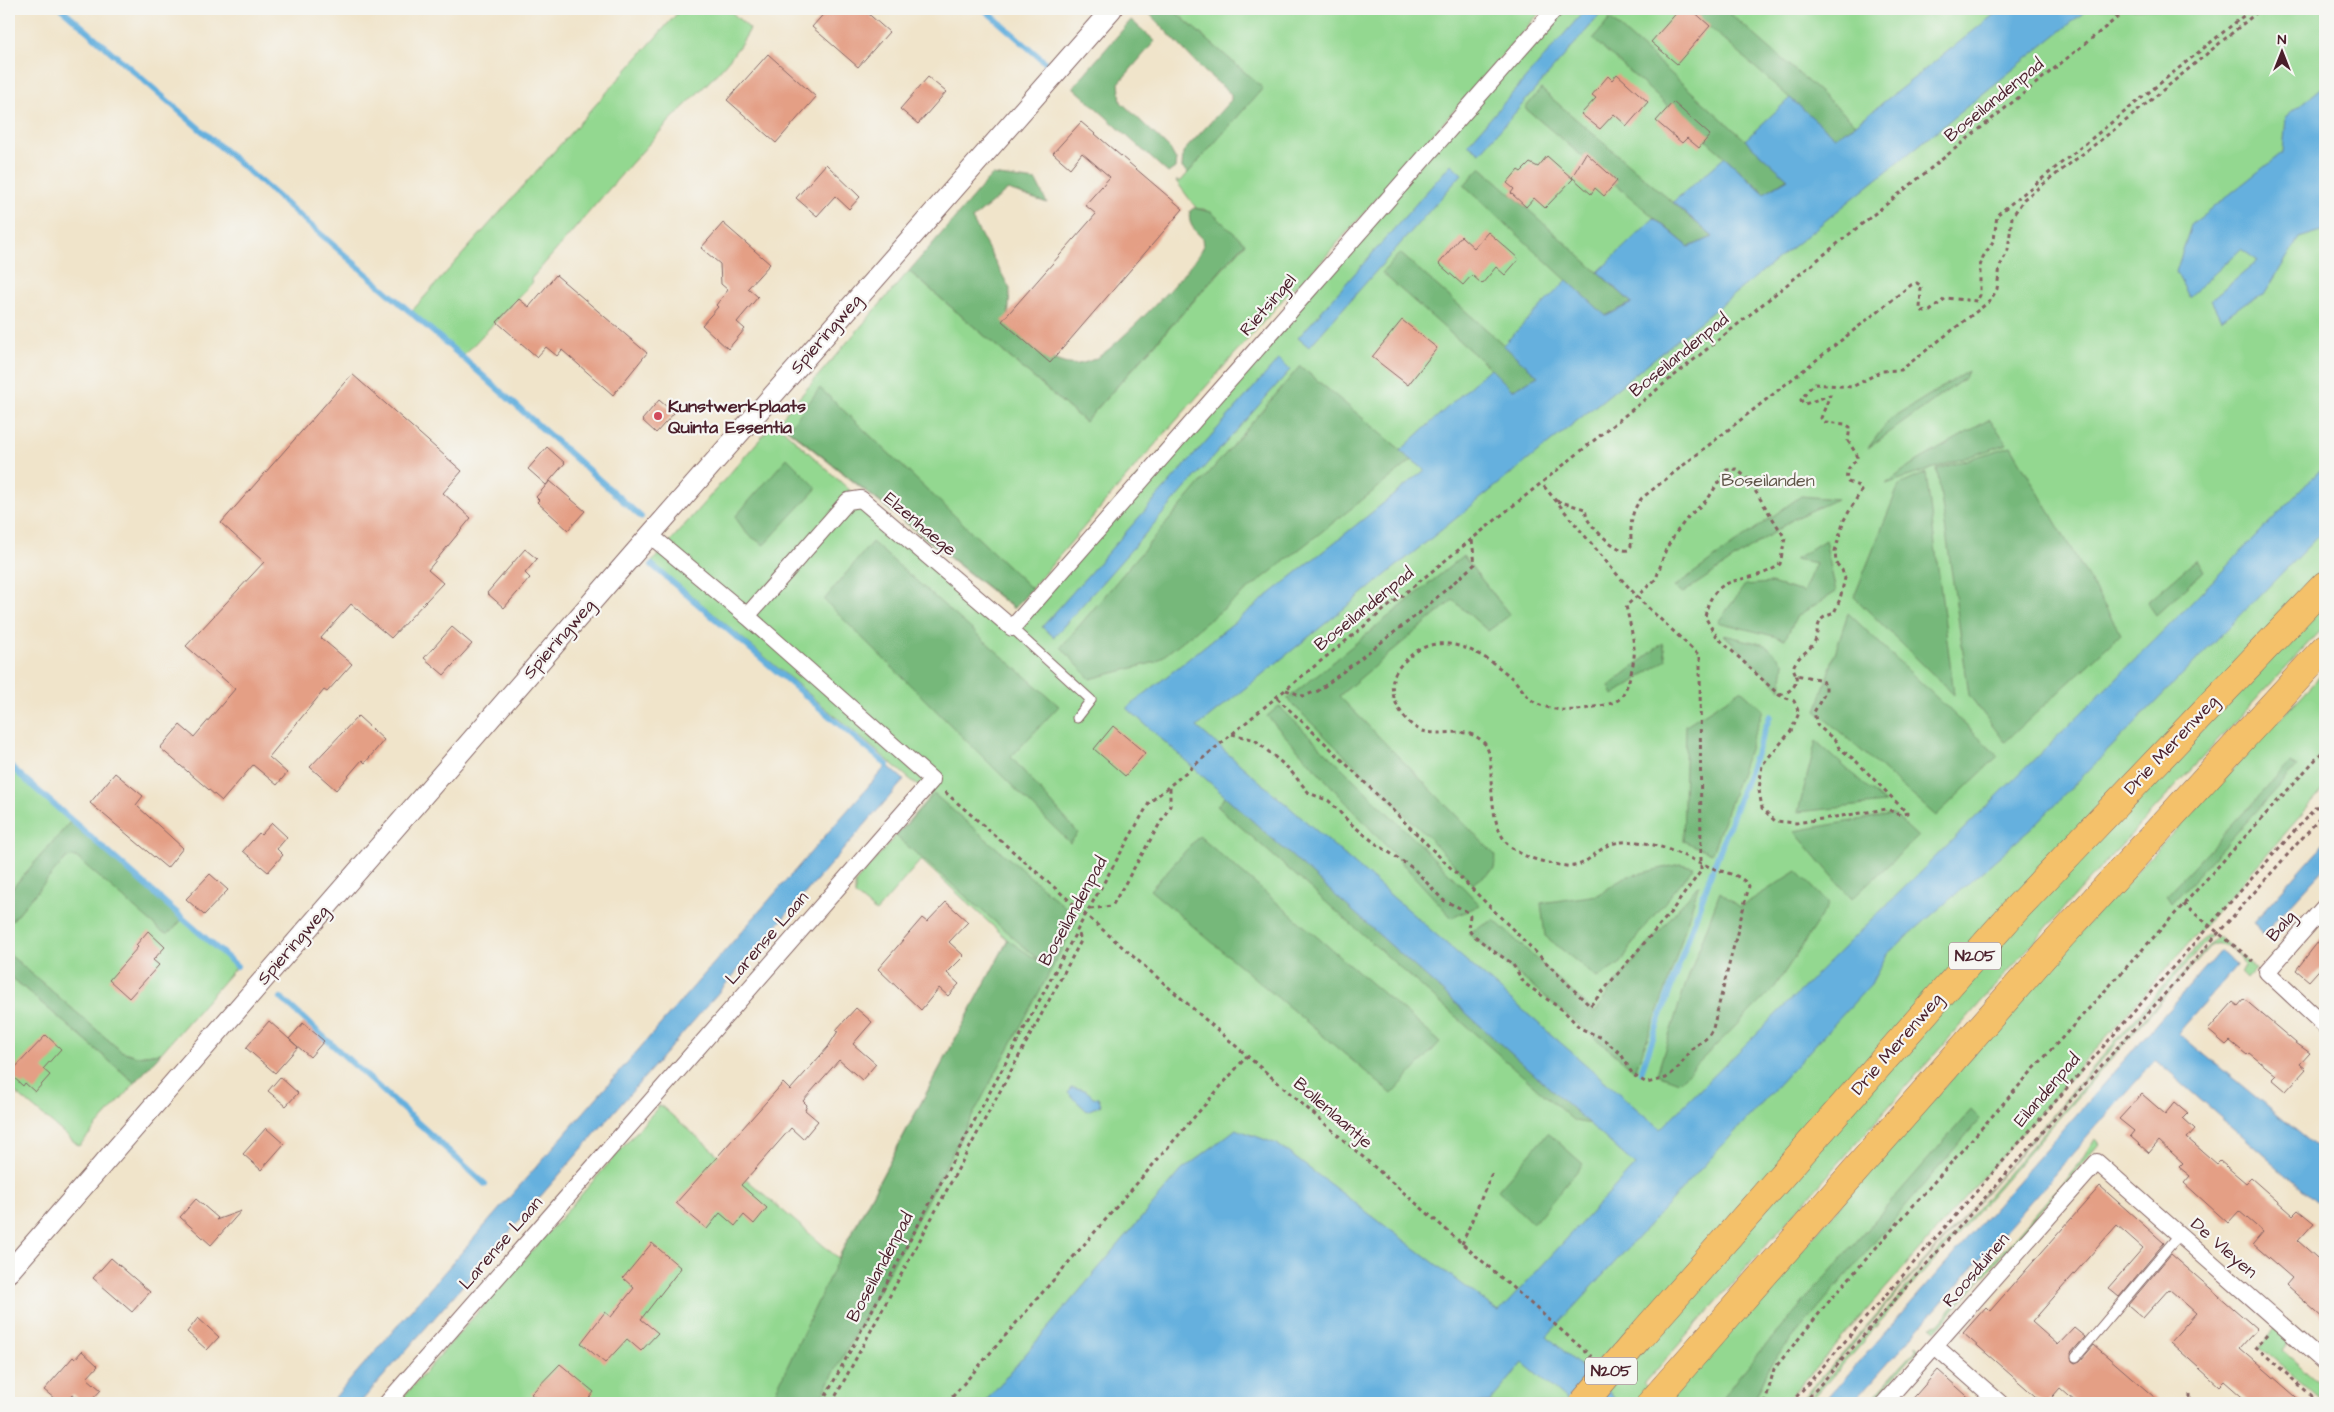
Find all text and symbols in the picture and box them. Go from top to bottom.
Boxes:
north arrow [2256,28,2306,78]
text: N [2278,30,2287,50]
street label: Boseilandenpad [1939,52,2049,148]
street label: Rietsingel [1234,268,1303,342]
street label: Spieringweg [784,289,869,380]
street label: Boseilandenpad [1624,307,1734,403]
place label: Kunstwerkplaats Quinta Essentia [668,394,806,440]
marker: Kunstwerkplaats Quinta Essentia [652,410,664,422]
park label: Boseilanden [1721,468,1815,493]
street label: Elzenhaege [878,486,962,563]
street label: Boseilandenpad [1309,561,1419,657]
street label: Spieringweg [517,594,602,685]
street label: Drie Merenweg [2118,690,2225,801]
street label: Boseilandenpad [1033,852,1113,970]
street label: Larense Laan [719,886,815,990]
street label: Spieringweg [251,900,336,991]
street label: Balg [2260,905,2302,948]
road number: N205 [1949,942,2001,969]
street label: Drie Merenweg [1846,987,1949,1101]
street label: Eilandenpad [2008,1048,2086,1132]
street label: Bollenlaantje [1288,1072,1378,1155]
street label: Larense Laan [453,1191,549,1295]
street label: Boseilandenpad [840,1207,920,1327]
street label: De Vleyen [2185,1212,2263,1285]
street label: Roosduinen [1937,1227,2015,1313]
road number: N205 [1585,1358,1637,1384]

